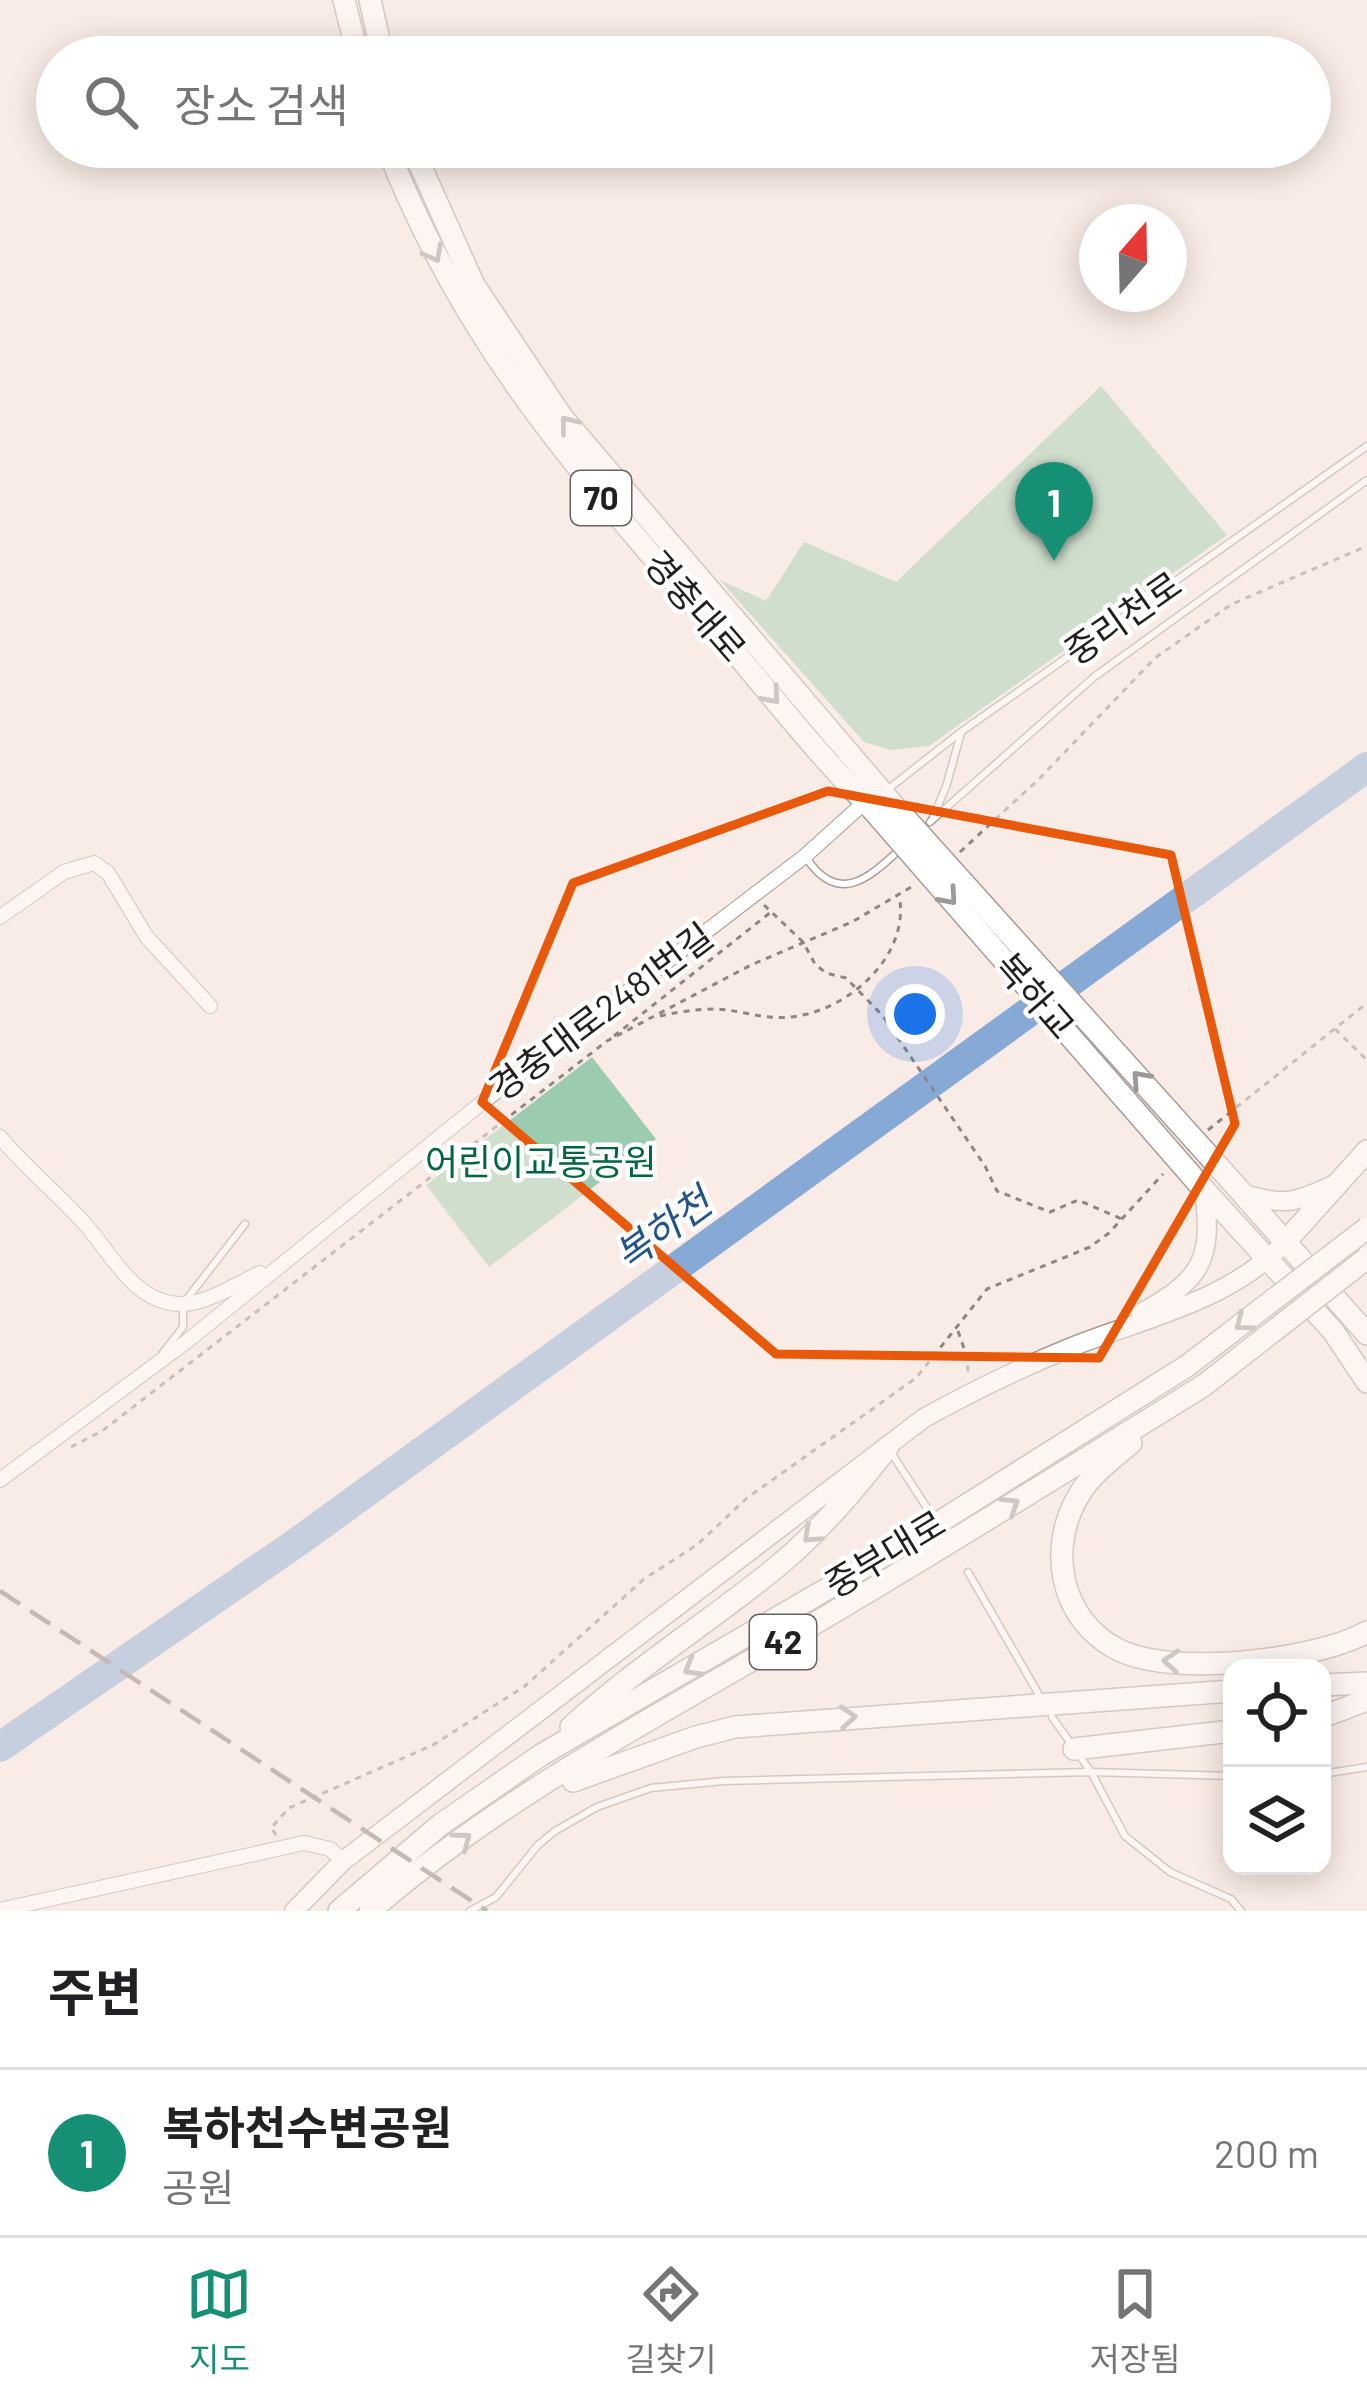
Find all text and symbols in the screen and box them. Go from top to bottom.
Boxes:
search box [36,36,1331,168]
icon: search [78,69,144,135]
text: 장소 검색 [174,77,349,131]
north arrow [1079,204,1187,312]
one-way arrow [420,242,443,263]
one-way arrow [561,415,582,437]
pin: 1 [1015,462,1093,561]
road number: 70 [571,471,631,525]
street label: 경충대로 [636,541,756,669]
street label: 중리천로 [1056,561,1189,672]
one-way arrow [758,682,780,704]
one-way arrow [935,883,956,905]
street label: 경충대로2481번길 [480,913,720,1109]
street label: 복하교 [987,943,1085,1047]
your location [885,984,945,1044]
one-way arrow [1133,1071,1154,1092]
park label: 어린이교통공원 [425,1139,657,1182]
water label: 복하천 [605,1175,723,1278]
one-way arrow [1235,1308,1257,1330]
one-way arrow [997,1497,1019,1519]
street label: 중부대로 [816,1500,952,1605]
one-way arrow [804,1520,825,1542]
road number: 42 [750,1615,816,1669]
one-way arrow [1161,1649,1180,1675]
one-way arrow [684,1653,705,1676]
map controls [1223,1659,1331,1875]
button: locate [1223,1659,1331,1767]
one-way arrow [839,1704,858,1730]
button: layers [1223,1767,1331,1875]
one-way arrow [450,1832,471,1854]
text: 주변 [48,1960,142,2021]
text: 복하천수변공원 [162,2099,452,2153]
text: 1 [80,2129,94,2176]
text: 200 m [1214,2129,1319,2176]
text: 공원 [162,2163,234,2210]
tab: 지도 [186,2261,252,2381]
tab: 길찾기 [625,2261,717,2381]
tab: 저장됨 [1089,2261,1181,2381]

